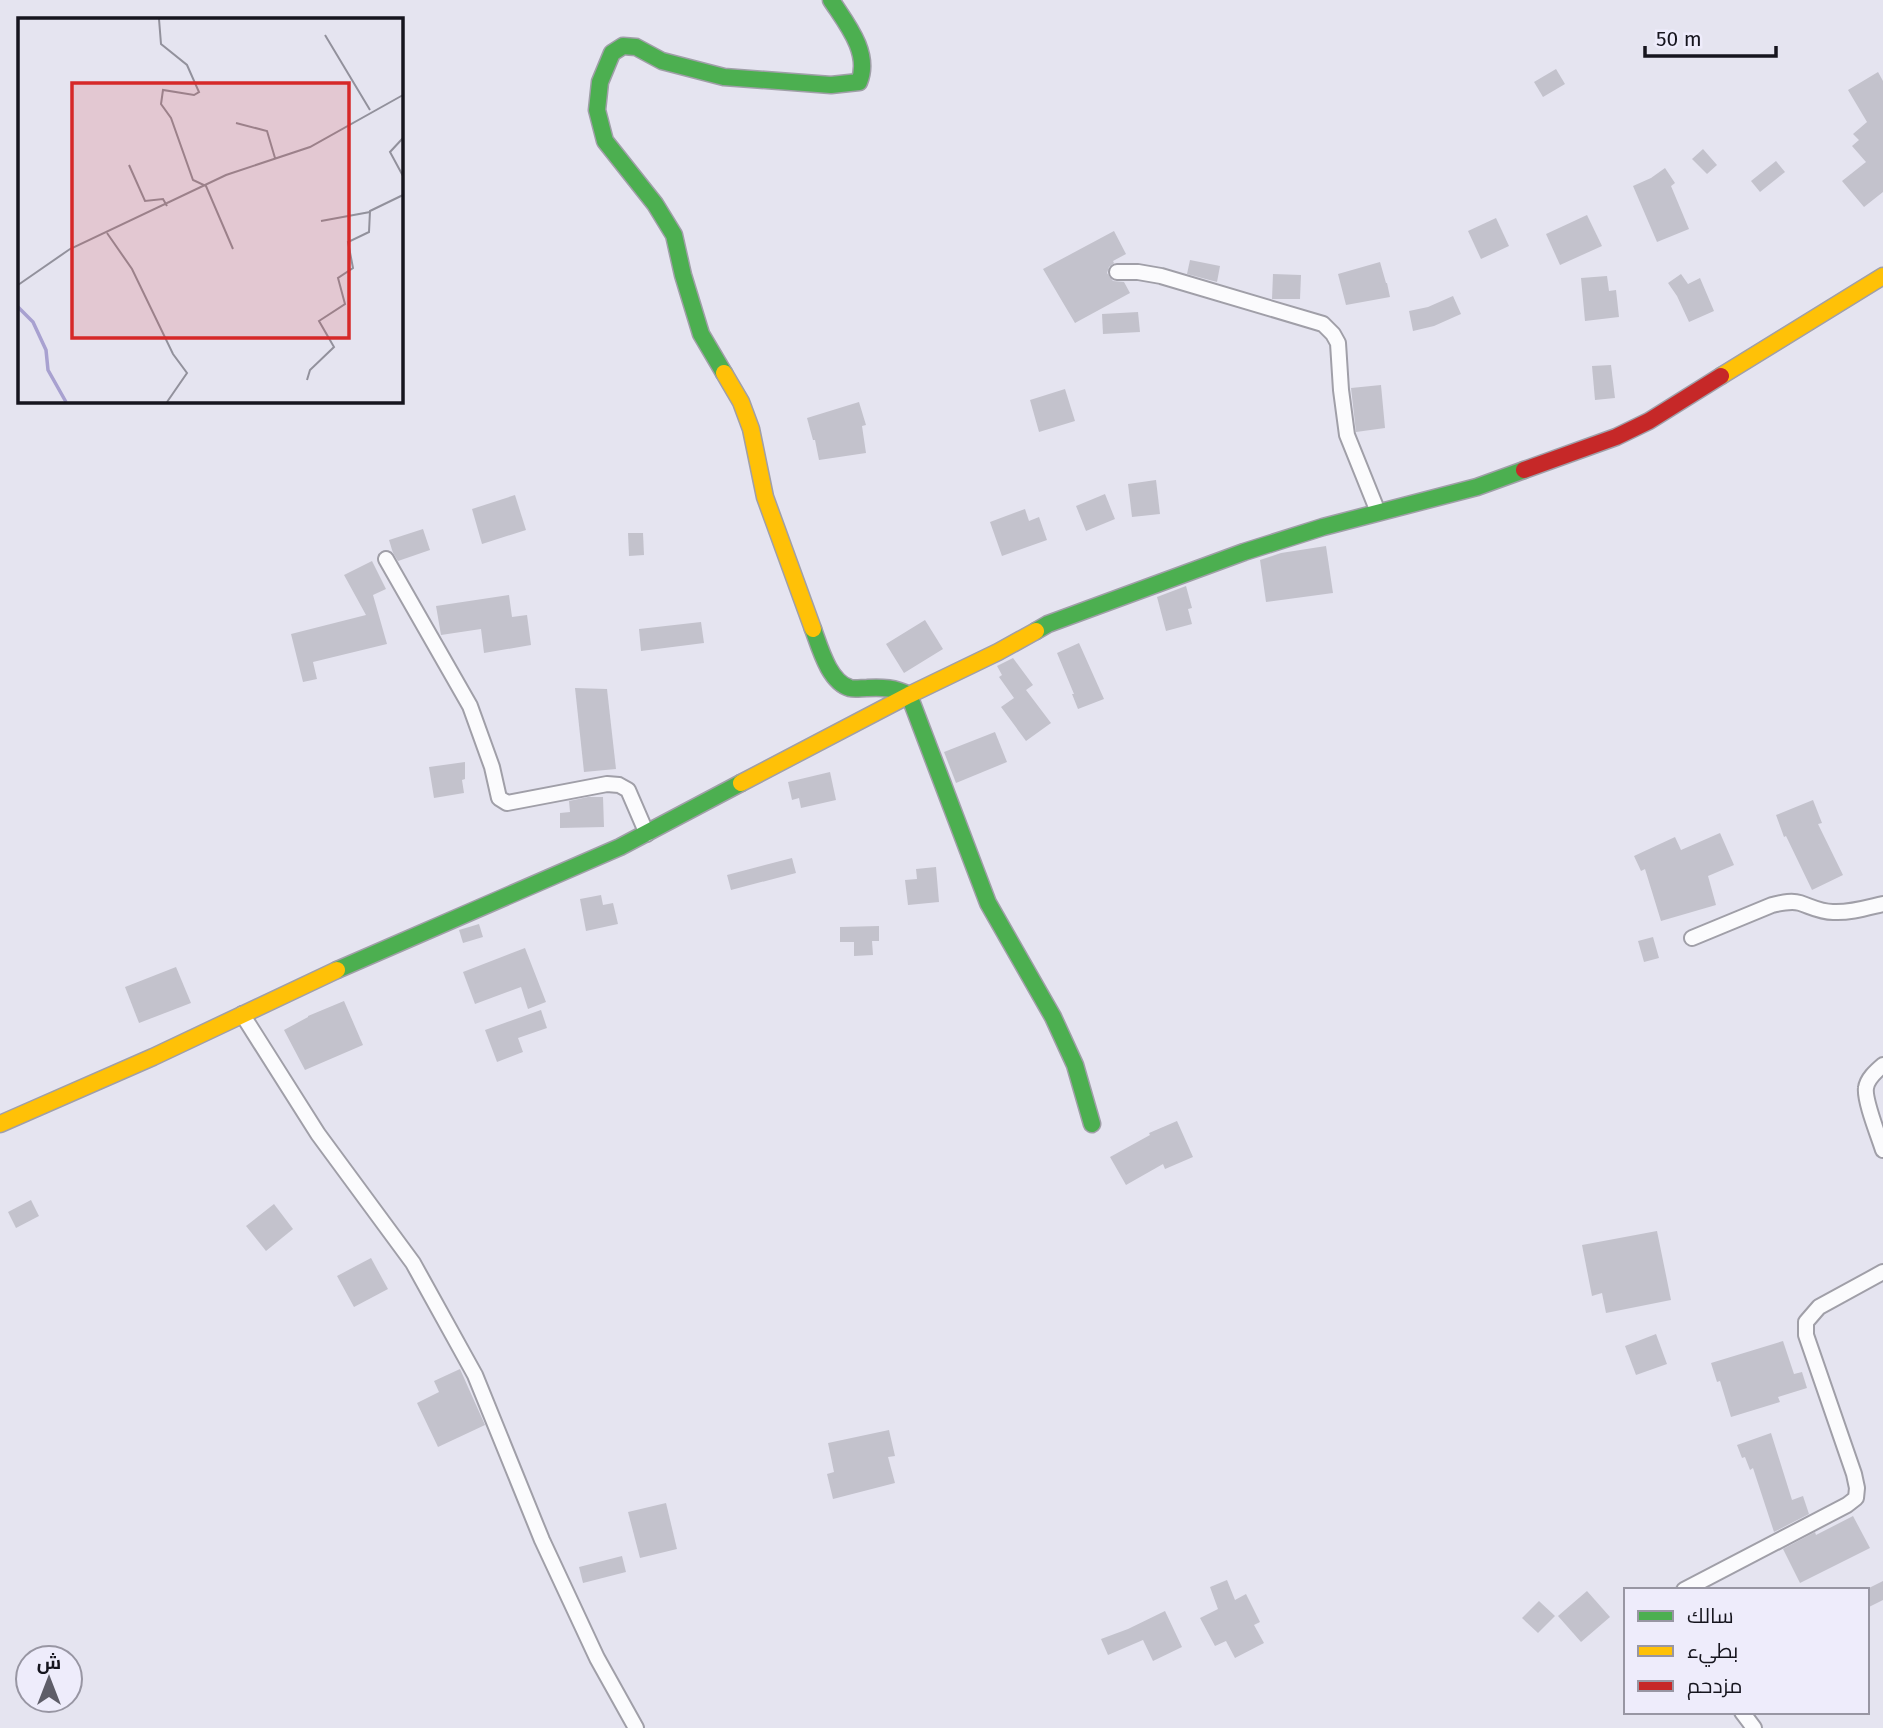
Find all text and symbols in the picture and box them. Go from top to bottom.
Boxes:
scale bar [1645,14,1776,58]
inset map [18,18,402,402]
text: 50 m [1656,26,1702,52]
legend [1624,1588,1869,1714]
text: سالك [1687,1603,1734,1629]
text: بطيء [1687,1638,1738,1667]
north arrow [14,1644,84,1714]
text: ش [37,1651,61,1674]
text: مزدحم [1687,1673,1742,1700]

